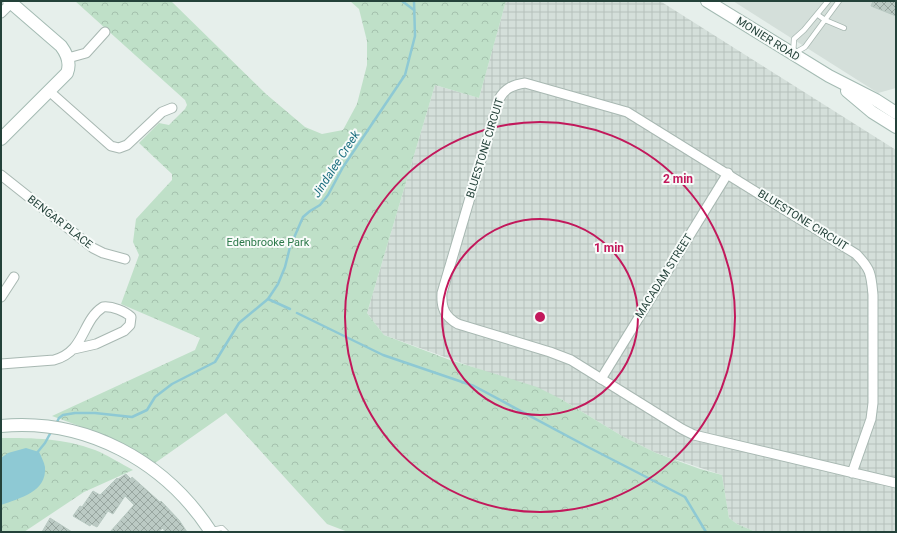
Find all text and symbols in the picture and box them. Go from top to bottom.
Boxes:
street label: MONIER ROAD [734,14,802,64]
street label: BLUESTONE CIRCUIT [464,96,507,200]
water label: Jindalee Creek [309,127,363,200]
text: 2 min [663,172,693,186]
street label: BLUESTONE CIRCUIT [756,187,851,253]
street label: BENGAR PLACE [25,193,95,251]
street label: MACADAM STREET [633,231,695,321]
park label: Edenbrooke Park [227,236,310,249]
text: 1 min [594,241,624,255]
centre of rings [533,310,547,324]

